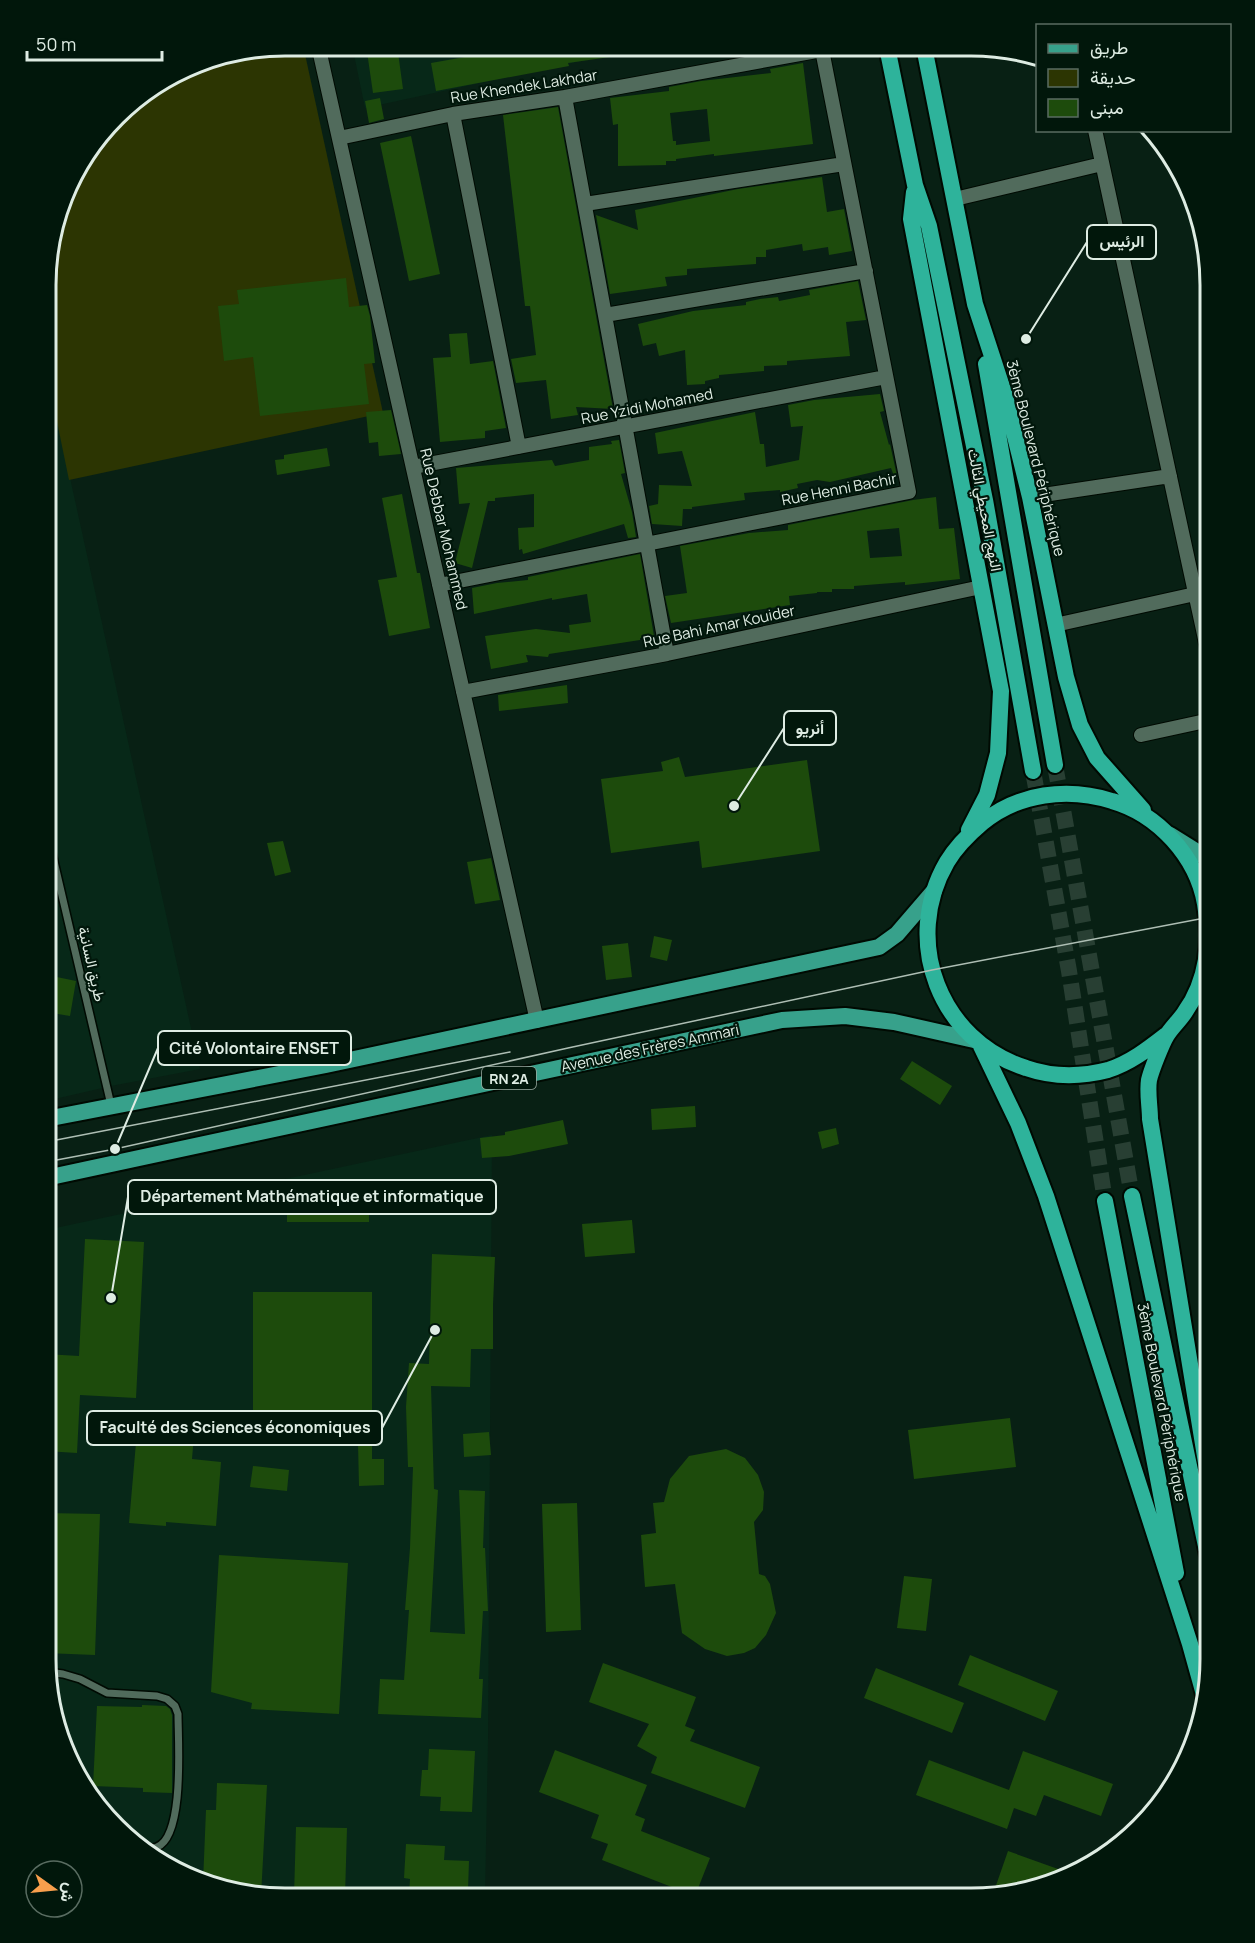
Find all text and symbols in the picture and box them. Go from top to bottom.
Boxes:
scale bar [27,24,162,62]
legend [1036,24,1231,132]
text: 50 m [36,32,76,56]
text: طريق [1090,35,1128,59]
street label: Rue Khendek Lakhdar [449,64,600,108]
text: حديقة [1090,65,1136,89]
text: مبنى [1090,95,1124,119]
callout: الرئيس [1087,225,1156,259]
text: الرئيس [1099,230,1145,252]
street label: 3ème Boulevard Périphérique [1001,358,1071,559]
street label: Rue Yzidi Mohamed [579,383,715,429]
street label: Rue Debbar Mohammed [415,446,473,612]
street label: النهج المحيطي الثالث [960,447,1007,574]
street label: Rue Henni Bachir [780,467,899,510]
street label: Rue Bahi Amar Kouider [641,600,797,652]
callout: أنريو [784,711,836,745]
text: أنريو [796,717,824,739]
street label: طريق السانية [73,924,111,1004]
street label: Avenue des Frères Ammari [559,1019,741,1077]
callout: Cité Volontaire ENSET [158,1031,351,1065]
text: Cité Volontaire ENSET [169,1037,339,1059]
road number: RN 2A [482,1067,536,1089]
callout: Département Mathématique et informatique [128,1180,496,1214]
text: Département Mathématique et informatique [140,1185,484,1207]
street label: 3ème Boulevard Périphérique [1132,1301,1192,1503]
callout: Faculté des Sciences économiques [87,1411,382,1445]
text: Faculté des Sciences économiques [99,1416,371,1438]
north arrow [24,1859,84,1919]
text: ش [55,1881,82,1905]

